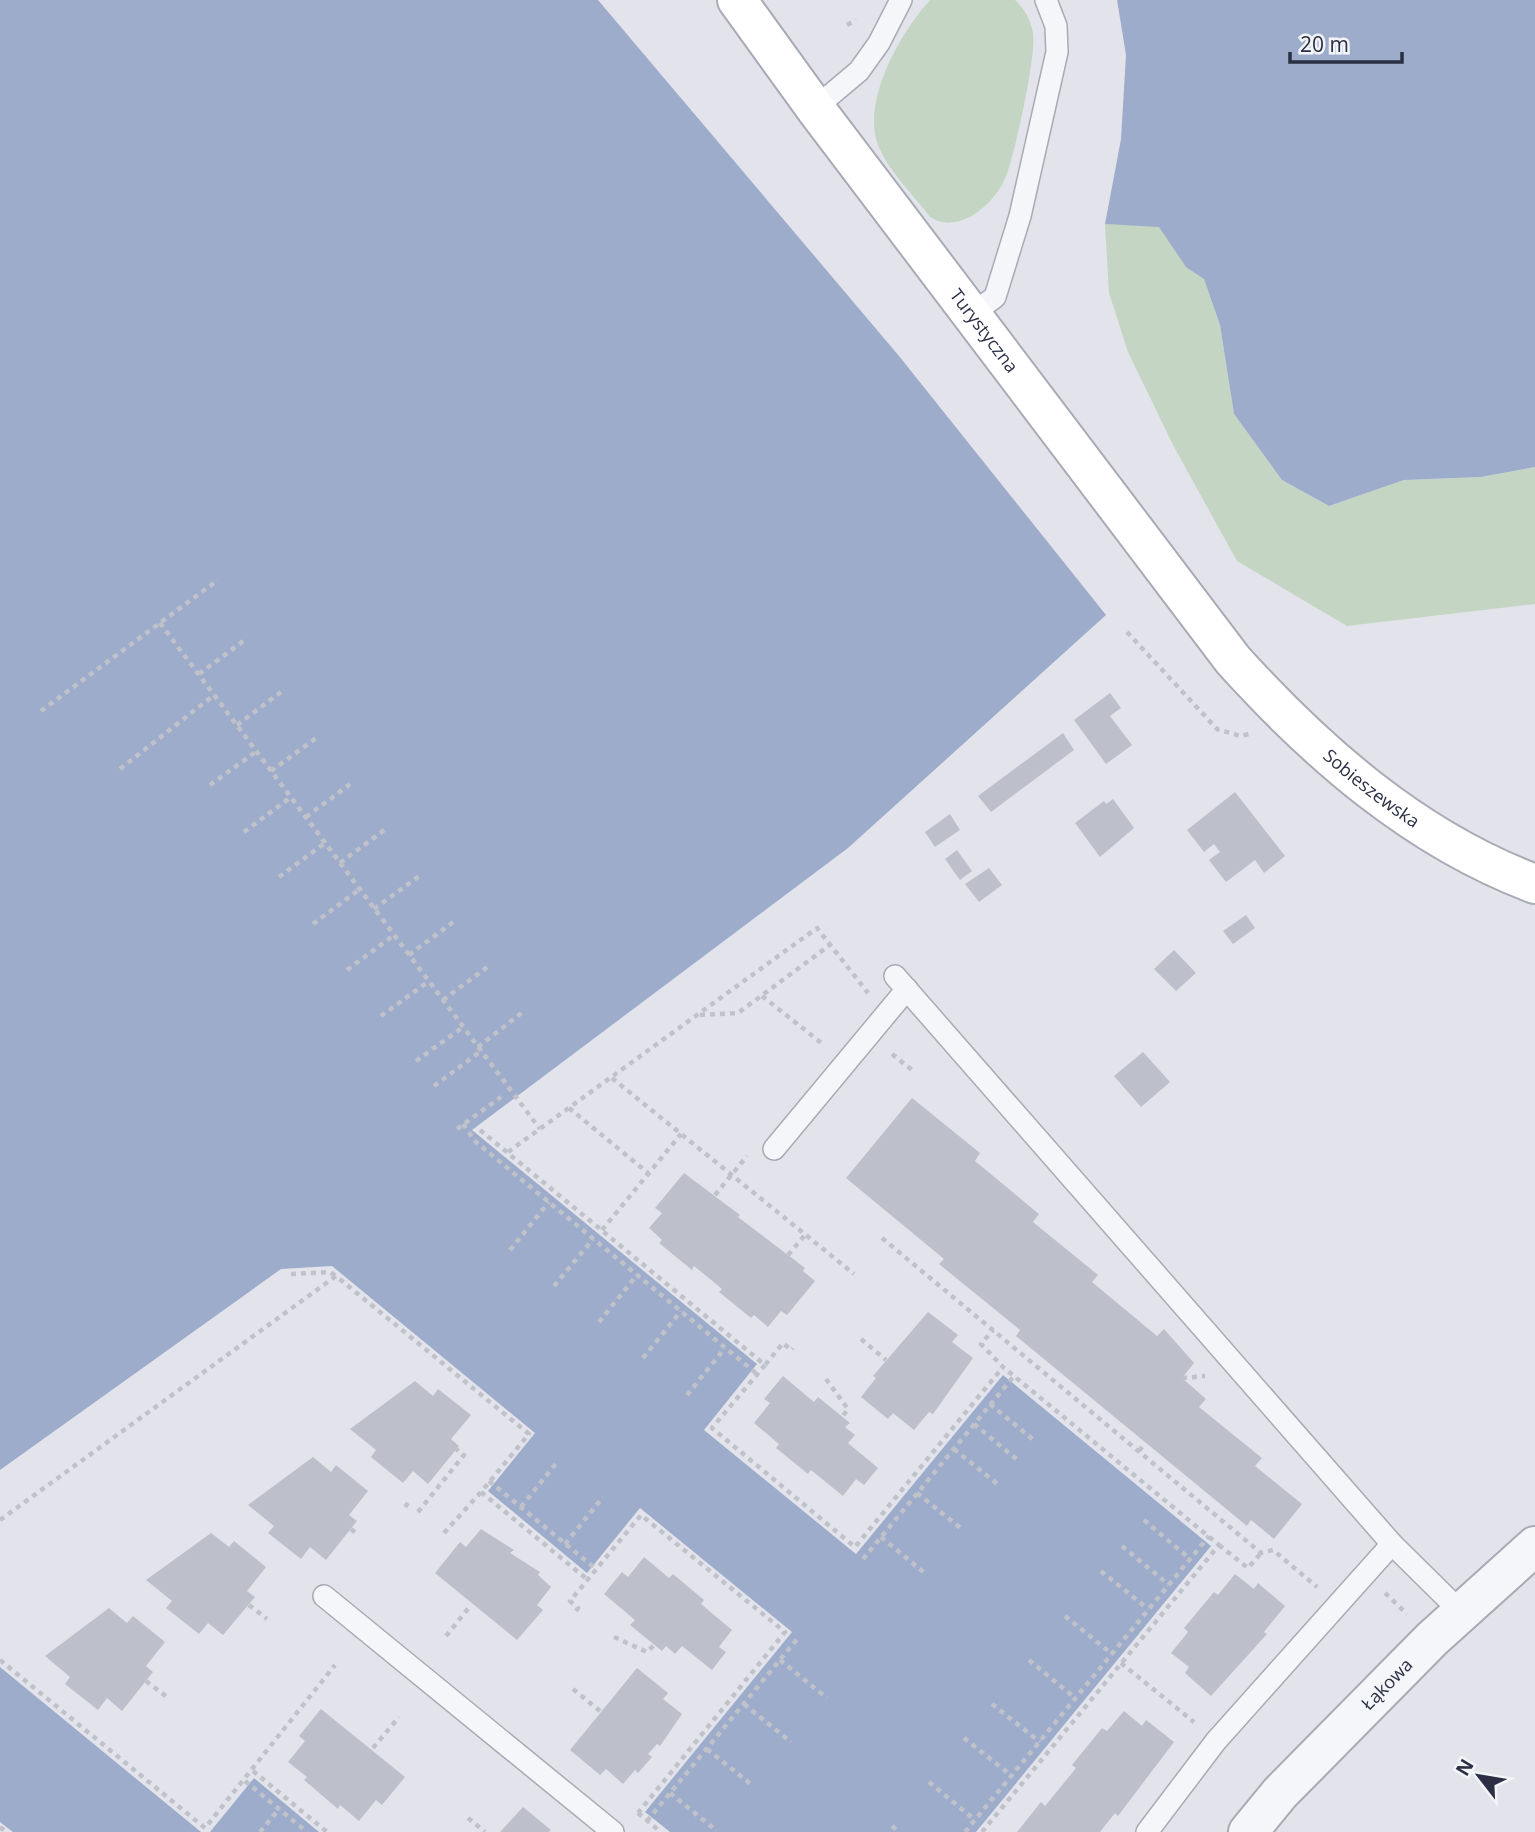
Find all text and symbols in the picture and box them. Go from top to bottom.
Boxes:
scale bar [1290,21,1402,65]
text: 20 m [1300,30,1349,58]
street label: Turystyczna [945,284,1024,377]
street label: Sobieszewska [1319,743,1425,833]
street label: Łąkowa [1356,1653,1417,1715]
north arrow [1444,1741,1514,1811]
text: N [1449,1754,1480,1781]

